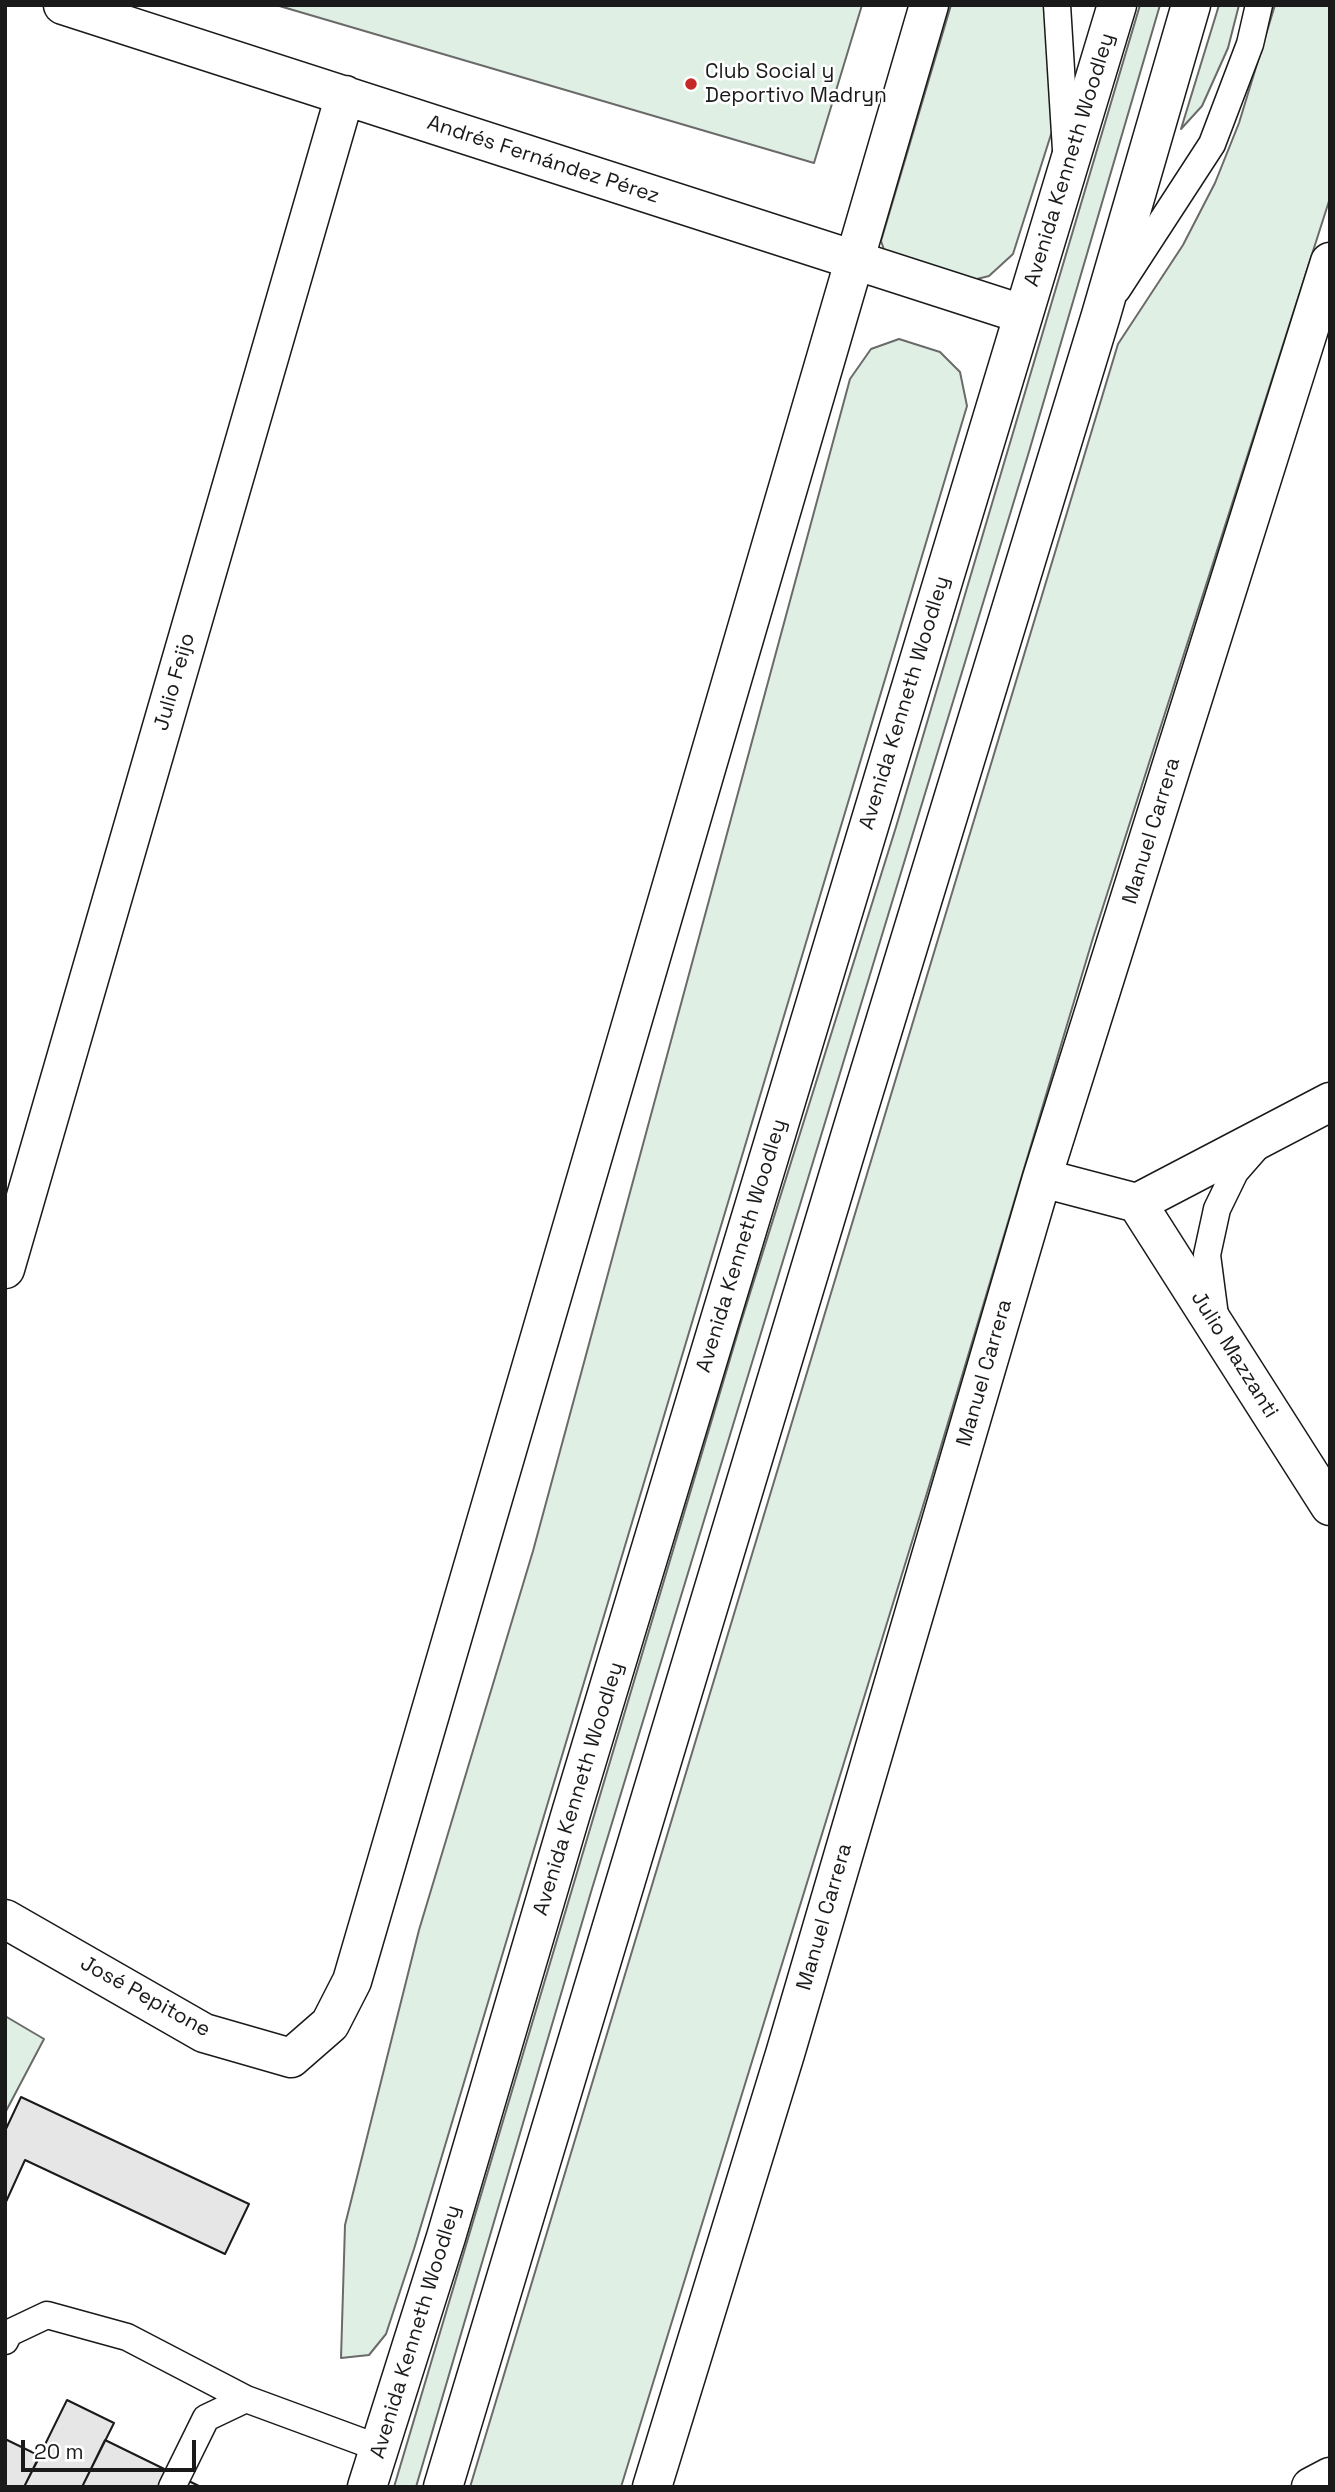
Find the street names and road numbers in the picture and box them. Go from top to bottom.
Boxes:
street label: Avenida Kenneth Woodley [1019,30,1121,290]
street label: Andrés Fernández Pérez [424,111,662,209]
street label: Avenida Kenneth Woodley [854,573,956,833]
street label: Julio Feijo [149,630,201,734]
street label: Manuel Carrera [1118,755,1186,907]
street label: Avenida Kenneth Woodley [691,1116,793,1376]
street label: Julio Mazzanti [1185,1287,1283,1423]
street label: Manuel Carrera [952,1297,1018,1449]
street label: Avenida Kenneth Woodley [528,1659,630,1919]
street label: Manuel Carrera [792,1841,858,1993]
street label: José Pepitone [76,1951,214,2043]
street label: Avenida Kenneth Woodley [365,2202,467,2462]

